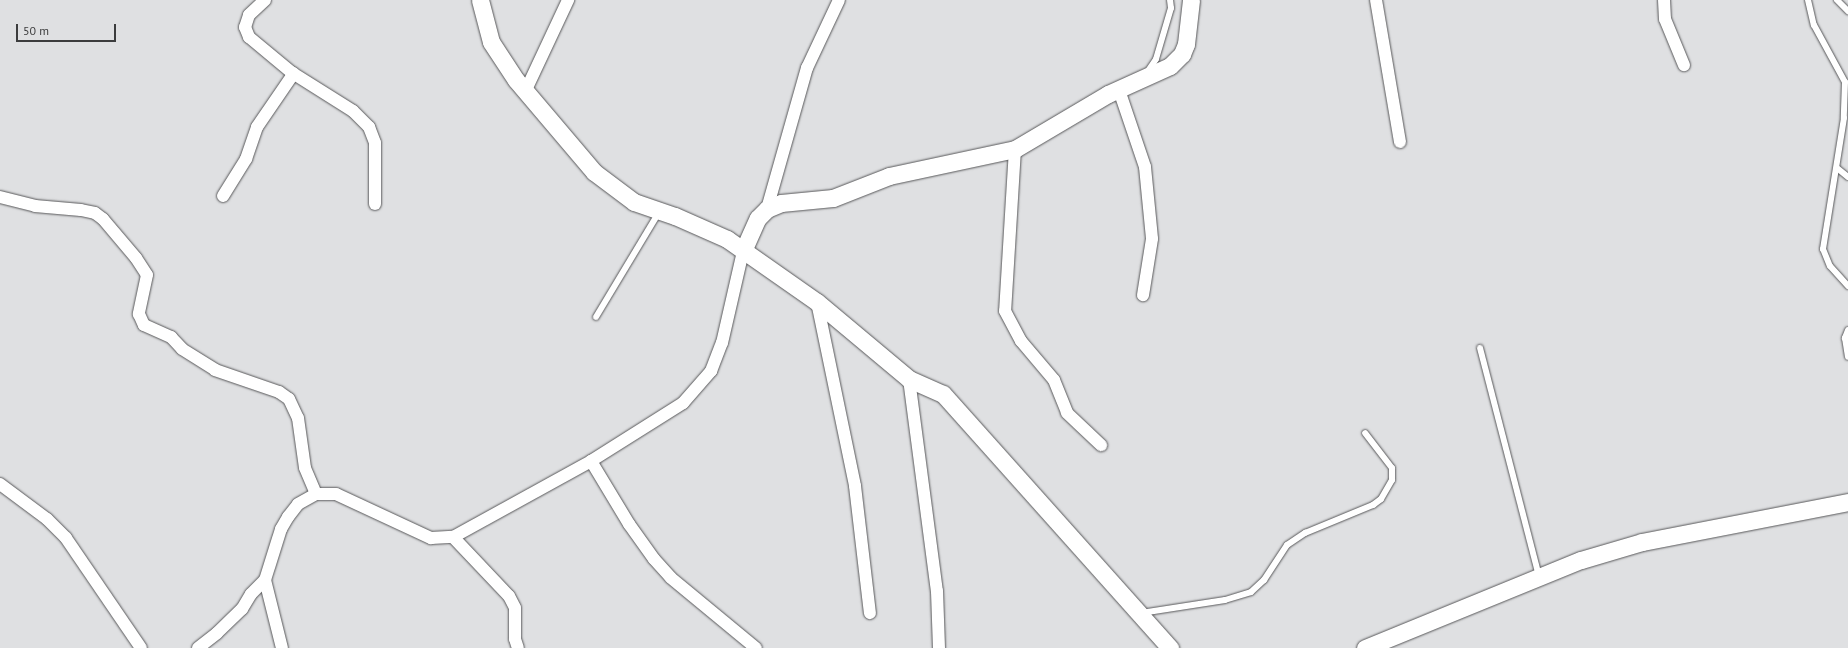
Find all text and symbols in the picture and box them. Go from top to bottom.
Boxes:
scale bar [18,16,118,42]
text: 50 m [23,23,49,38]

